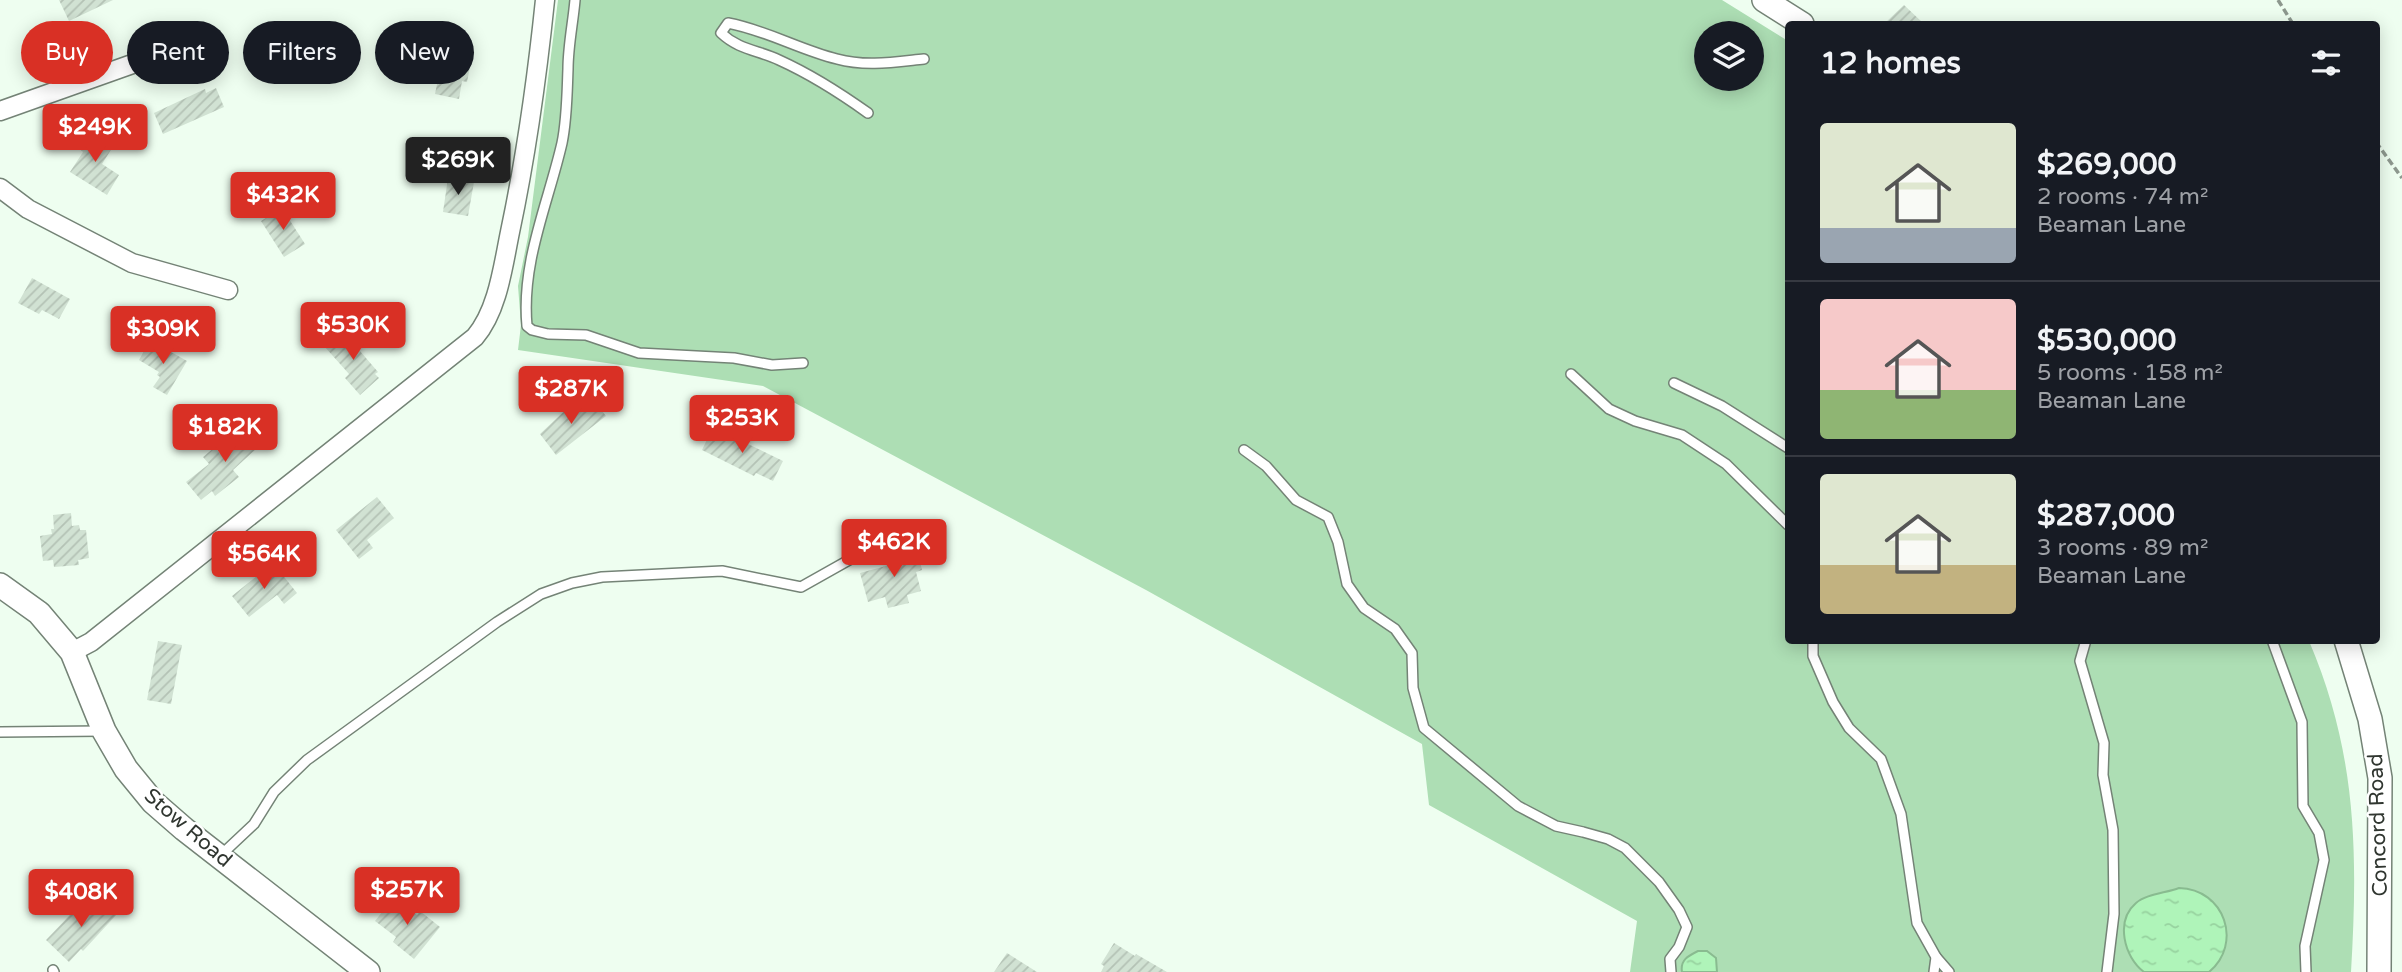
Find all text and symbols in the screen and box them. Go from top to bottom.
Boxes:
chip: Buy [21,21,113,84]
chip: Rent [127,21,229,84]
chip: Filters [243,21,361,84]
chip: New [375,21,474,84]
map controls [1694,21,1764,91]
button: layers [1694,21,1764,91]
icon: filters [2307,44,2345,82]
text: 12 homes [1820,45,1961,82]
pin: $249K [46,104,144,164]
text: $249K [59,113,131,141]
pin: $269K [409,138,507,197]
text: $269K [422,146,494,174]
text: $269,000 [2037,146,2176,183]
icon: home [1876,151,1960,235]
pin: $432K [234,173,332,232]
text: $432K [247,181,319,209]
text: 2 rooms · 74 m² [2037,183,2208,211]
text: Beaman Lane [2037,211,2186,239]
pin: $530K [304,302,402,362]
pin: $309K [114,306,212,366]
text: $530K [317,311,389,339]
text: $309K [127,315,199,343]
text: $530,000 [2037,322,2176,359]
icon: home [1876,327,1960,411]
text: 5 rooms · 158 m² [2037,359,2223,387]
pin: $287K [522,366,620,426]
text: $287K [535,375,607,403]
text: Beaman Lane [2037,387,2186,415]
pin: $253K [693,396,791,455]
text: $253K [706,404,778,432]
pin: $182K [176,405,274,464]
text: $182K [189,413,261,441]
text: $287,000 [2037,497,2175,534]
icon: home [1876,502,1960,586]
pin: $462K [845,520,943,579]
text: $462K [858,528,930,556]
pin: $564K [215,532,313,591]
text: 3 rooms · 89 m² [2037,534,2208,562]
text: $564K [228,540,300,568]
text: Beaman Lane [2037,562,2186,590]
street label: Concord Road [2363,753,2393,897]
street label: Stow Road [139,783,237,873]
pin: $257K [358,867,456,927]
pin: $408K [32,870,130,929]
text: $257K [371,876,443,904]
text: $408K [45,878,117,906]

